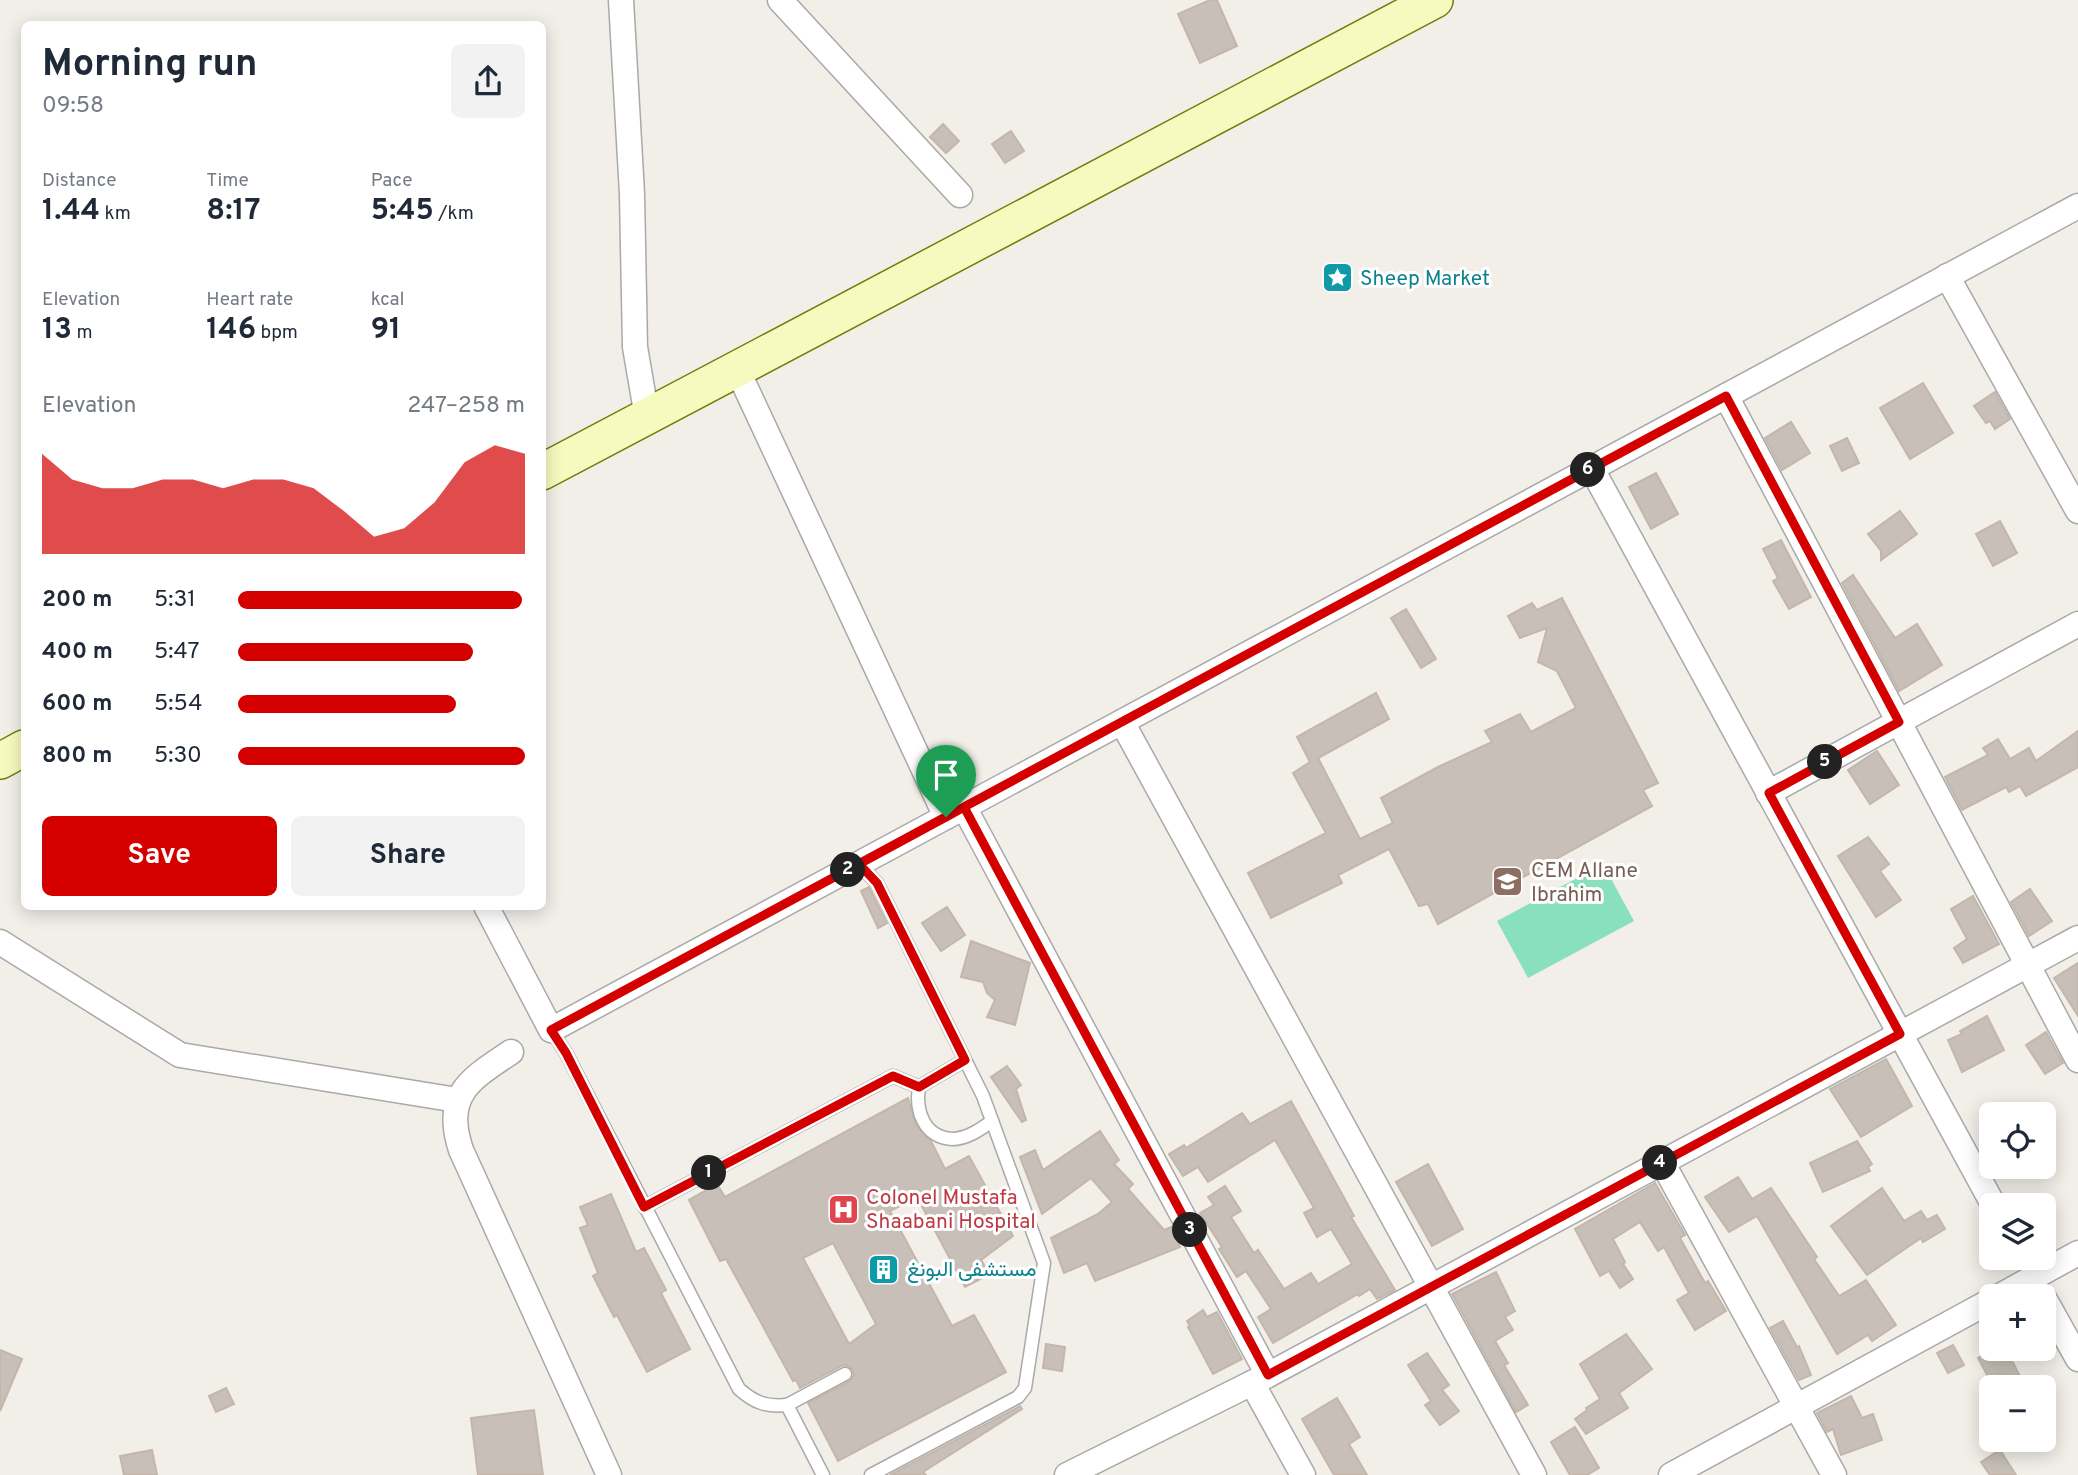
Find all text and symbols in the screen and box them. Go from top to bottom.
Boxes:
text: Morning run [42,41,258,90]
button: share [451,44,525,118]
text: 09:58 [42,92,104,121]
text: Distance [42,169,117,193]
text: Time [206,169,249,193]
text: Pace [371,169,412,193]
text: 1.44 [42,193,100,230]
text: 8:17 [206,193,261,230]
text: 5:45 [371,193,434,230]
text: km [100,202,131,226]
text: /km [434,202,474,226]
place icon: Sheep Market [1320,261,1354,295]
place label: Sheep Market [1360,266,1490,293]
text: Elevation [42,288,120,312]
text: Heart rate [206,288,293,312]
text: kcal [371,288,404,312]
text: 13 [42,312,72,349]
text: 146 [206,312,256,349]
text: 91 [371,312,401,349]
text: m [72,321,93,345]
text: bpm [256,321,298,345]
text: Elevation [42,392,137,421]
text: 247–258 m [407,392,525,421]
pin: 6 [1570,452,1606,488]
text: 6 [1582,457,1593,481]
text: 200 m [42,586,112,615]
text: 5:31 [154,586,196,615]
text: 400 m [42,638,113,667]
text: 5:47 [154,638,200,667]
text: 600 m [42,690,112,719]
text: 5:54 [154,690,202,719]
text: 800 m [42,742,112,771]
text: 5:30 [154,742,202,771]
pin: 5 [1808,744,1842,780]
pin [916,745,976,817]
text: 5 [1819,749,1830,773]
icon: arrive [927,756,965,794]
button: Save [42,816,277,896]
button: Share [291,816,525,896]
pin: 2 [830,852,866,888]
text: 2 [842,857,853,881]
place label: CEM Allane Ibrahim [1531,858,1638,909]
school or university icon: CEM Allane Ibrahim [1491,865,1525,899]
map controls [1979,1102,2056,1452]
button: locate [1979,1102,2056,1179]
pin: 4 [1642,1146,1678,1180]
text: 4 [1653,1150,1666,1174]
pin: 1 [692,1156,726,1190]
text: 1 [705,1160,712,1184]
place label: Colonel Mustafa Shaabani Hospital [866,1185,1036,1236]
hospital icon: Colonel Mustafa Shaabani Hospital [826,1192,860,1226]
button: layers [1979,1193,2056,1270]
pin: 3 [1172,1212,1208,1248]
text: 3 [1184,1217,1195,1241]
building icon: مستشفى البونغ [867,1252,901,1286]
place label: مستشفى البونغ [907,1257,1036,1284]
button: + [1979,1284,2056,1361]
button: − [1979,1375,2056,1452]

